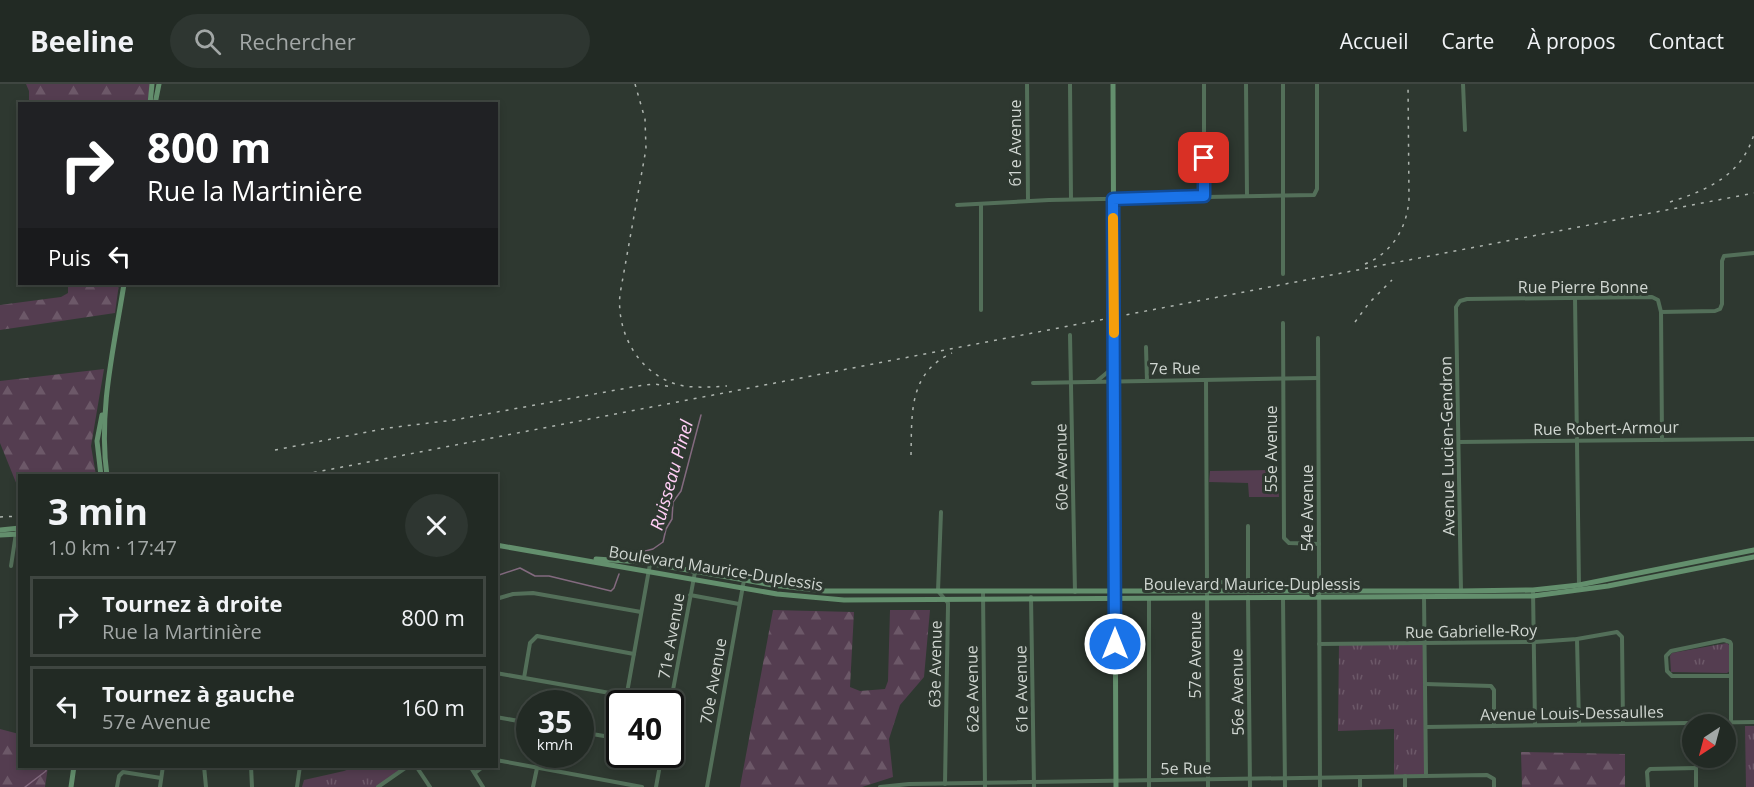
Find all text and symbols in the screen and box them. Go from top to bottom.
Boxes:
search box [170,14,590,68]
text: Beeline [30,22,134,60]
icon: search [191,25,224,58]
text: Rechercher [239,26,356,56]
text: Accueil [1340,27,1408,55]
text: Carte [1441,27,1494,55]
text: À propos [1527,27,1616,55]
text: Contact [1649,27,1724,55]
street label: 61e Avenue [1004,99,1026,187]
text: 800 m [147,118,271,175]
icon: right [48,126,126,204]
pin [1178,132,1229,183]
icon: arrive [1187,141,1220,174]
text: Rue la Martinière [147,172,363,209]
icon: left [103,240,136,273]
text: Puis [48,242,91,272]
street label: Rue Pierre Bonne [1518,276,1648,298]
street label: Avenue Lucien-Gendron [1434,356,1460,536]
street label: 7e Rue [1149,357,1201,379]
street label: 55e Avenue [1260,405,1282,493]
street label: Rue Robert-Armour [1533,416,1680,440]
water label: Ruisseau Pinel [644,417,698,533]
street label: 60e Avenue [1049,423,1073,511]
street label: 54e Avenue [1296,464,1318,552]
text: 3 min [48,487,148,536]
button: close [405,494,468,557]
text: 1.0 km · 17:47 [48,534,177,561]
street label: Boulevard Maurice-Duplessis [607,540,825,596]
street label: Boulevard Maurice-Duplessis [1144,573,1360,595]
text: Tournez à droite [102,588,283,618]
street label: 71e Avenue [653,591,689,681]
icon: right [51,600,84,633]
text: 800 m [401,602,465,632]
street label: 57e Avenue [1184,611,1206,699]
position arrow [1083,612,1147,676]
text: Rue la Martinière [102,618,262,645]
street label: Rue Gabrielle-Roy [1405,619,1538,643]
street label: 63e Avenue [923,620,947,708]
street label: 70e Avenue [695,636,731,726]
street label: 62e Avenue [960,645,984,733]
street label: 61e Avenue [1009,645,1033,733]
street label: 56e Avenue [1225,648,1249,736]
text: Tournez à gauche [102,678,295,708]
icon: left [51,690,84,723]
speed limit sign: 40 [606,690,684,768]
text: 160 m [401,692,465,722]
street label: Avenue Louis-Dessaulles [1480,700,1664,726]
text: 35 [538,701,572,742]
text: 57e Avenue [102,708,211,735]
north arrow [1682,714,1736,768]
map controls [1682,714,1736,768]
text: km/h [537,734,573,754]
street label: 5e Rue [1160,757,1212,779]

